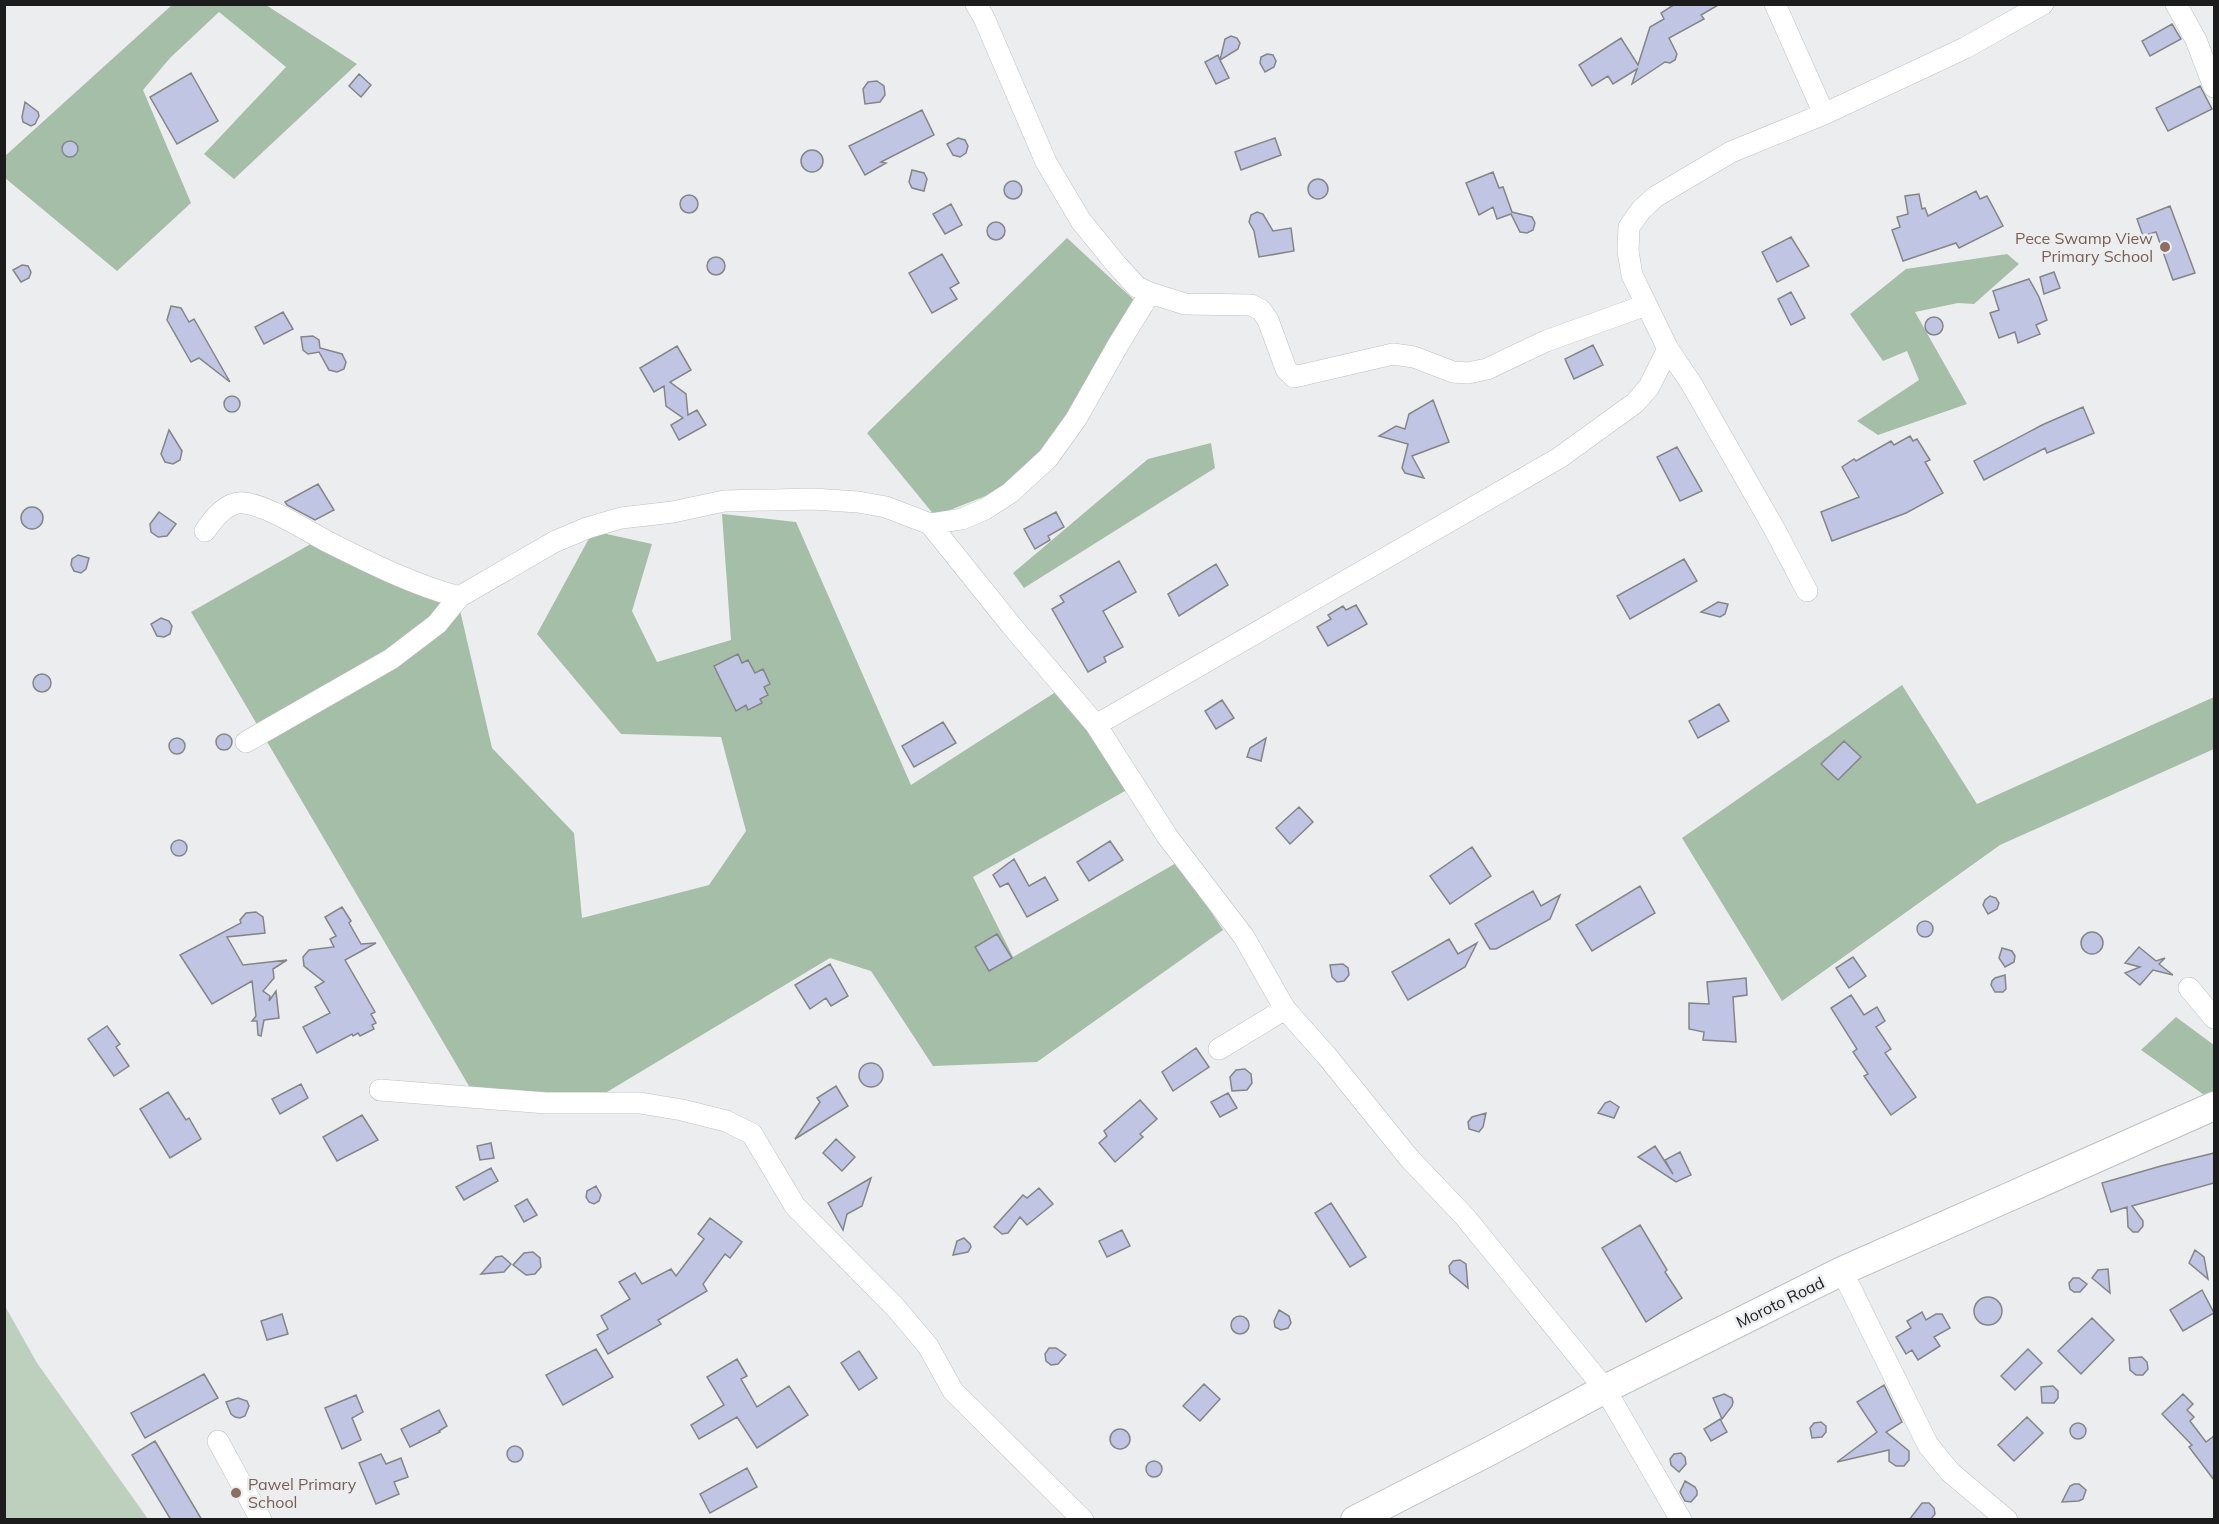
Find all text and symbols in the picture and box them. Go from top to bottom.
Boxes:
place label: Pece Swamp View Primary School [2015,228,2153,266]
marker: Pece Swamp View Primary School [2158,240,2172,254]
street label: Moroto Road [1733,1272,1827,1332]
place label: Pawel Primary School [248,1474,357,1512]
marker: Pawel Primary School [229,1486,243,1500]

